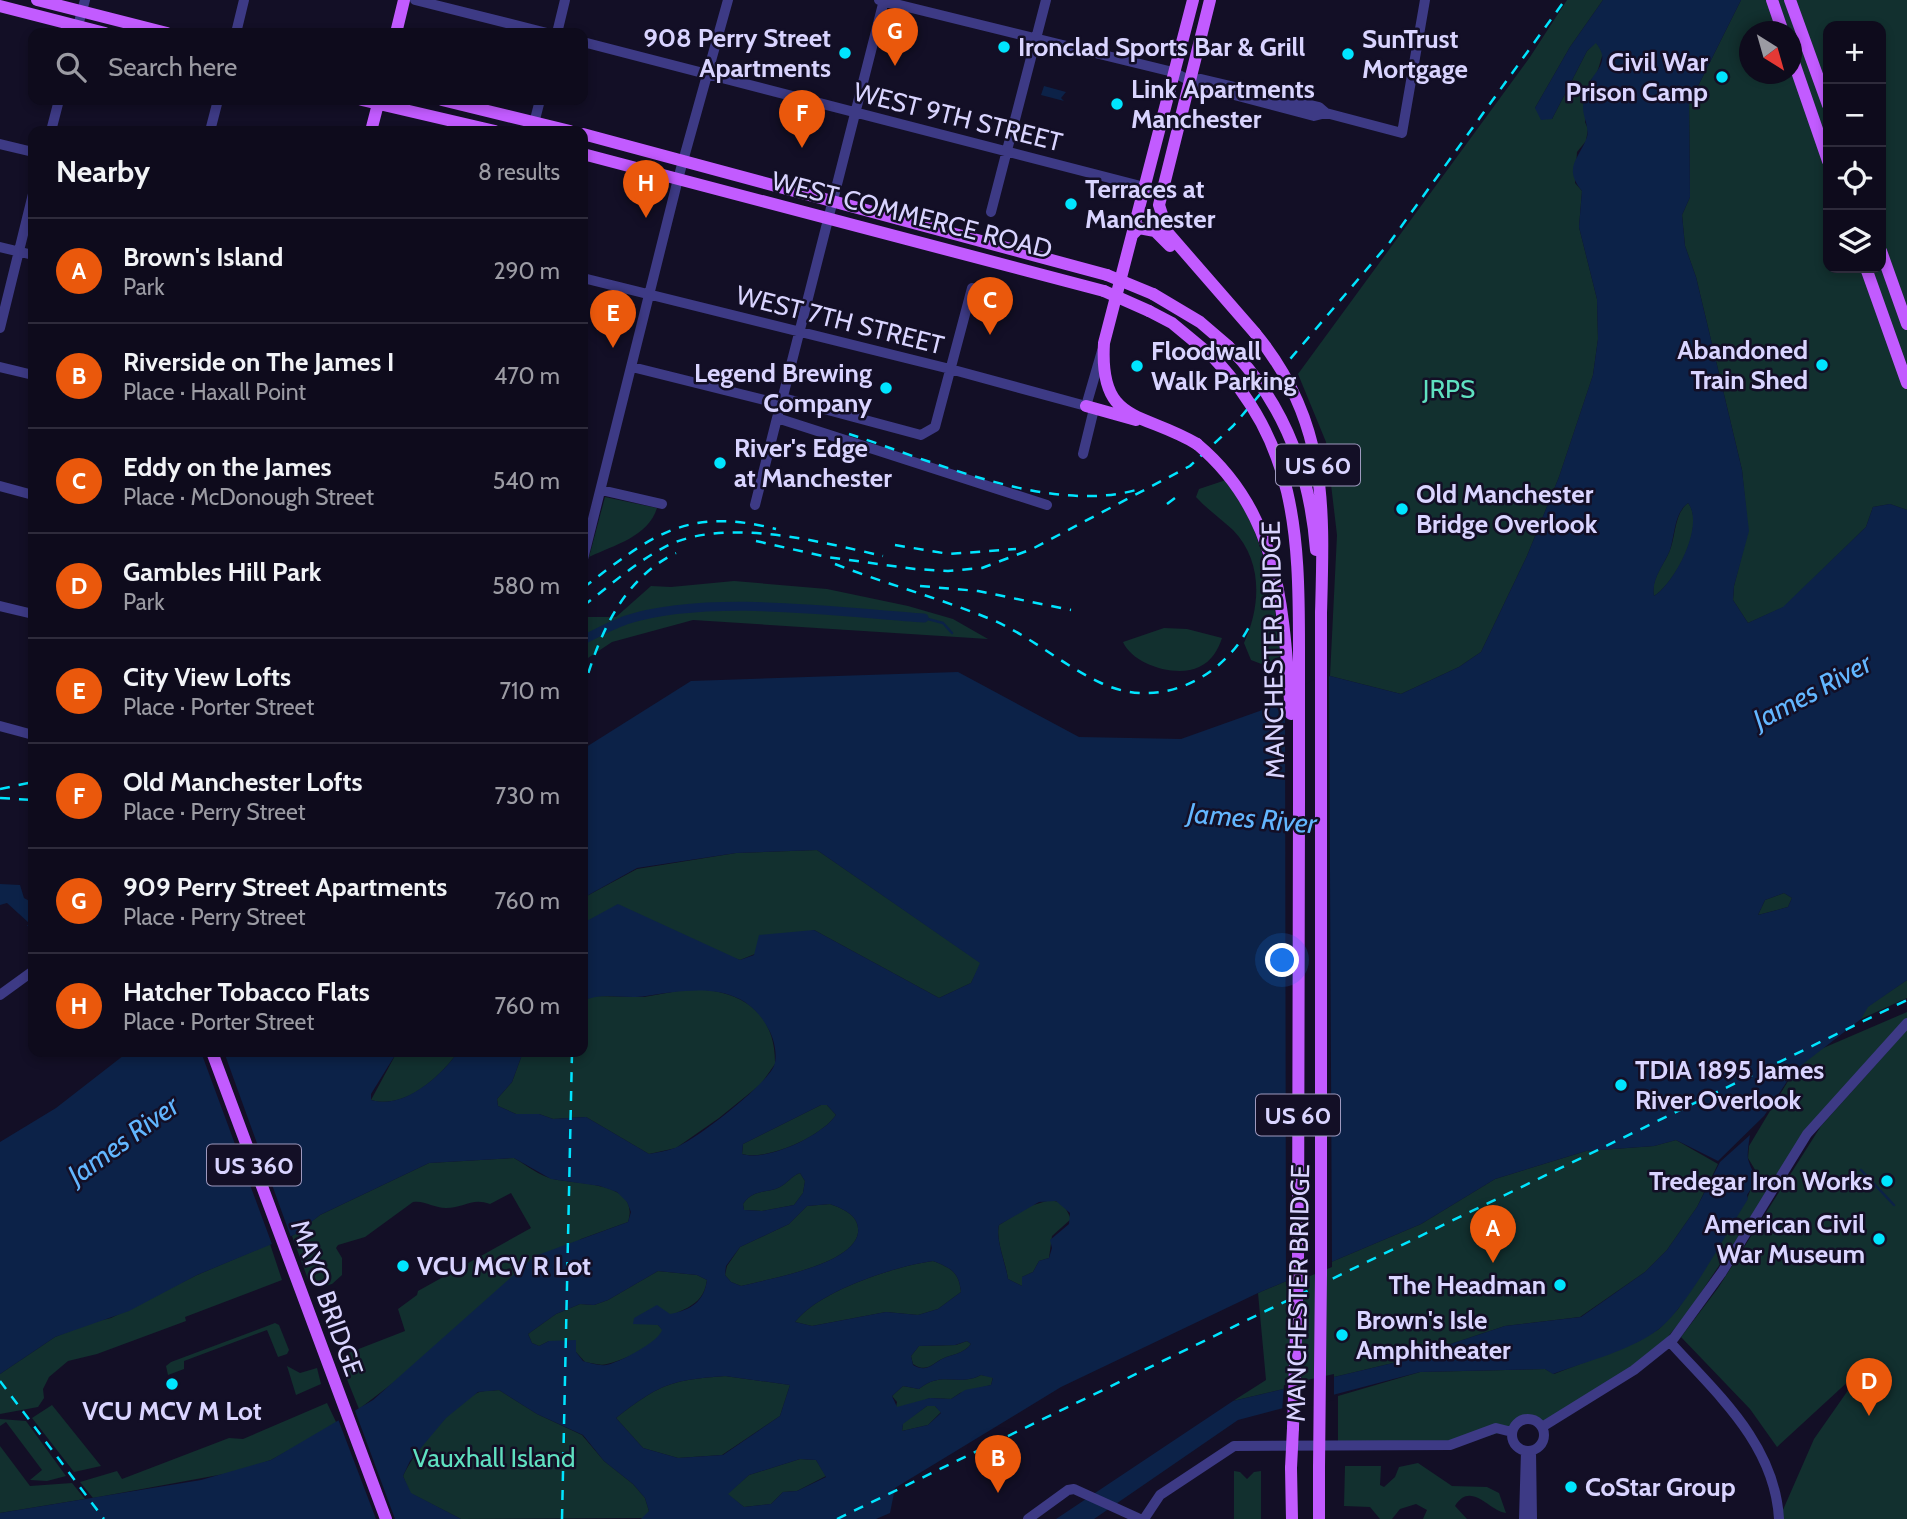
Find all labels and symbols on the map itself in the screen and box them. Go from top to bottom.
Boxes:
pin: G [872,8,918,66]
north arrow [1739,21,1802,84]
place label: 908 Perry Street Apartments [643,22,831,84]
place label: SunTrust Mortgage [1362,23,1468,85]
place label: Ironclad Sports Bar & Grill [1018,31,1305,63]
marker: Ironclad Sports Bar & Grill [996,39,1012,55]
marker: 908 Perry Street Apartments [837,45,853,61]
marker: SunTrust Mortgage [1340,46,1356,62]
place label: Civil War Prison Camp [1566,46,1708,108]
marker: Civil War Prison Camp [1714,69,1730,85]
place label: Link Apartments Manchester [1131,73,1315,135]
street label: WEST 9TH STREET [850,76,1066,158]
pin: F [779,90,825,148]
marker: Link Apartments Manchester [1109,96,1125,112]
pin: H [623,160,669,218]
street label: WEST COMMERCE ROAD [768,165,1056,265]
place label: Terraces at Manchester [1085,173,1216,235]
marker: Terraces at Manchester [1063,196,1079,212]
pin: C [967,277,1013,335]
street label: WEST 7TH STREET [733,279,947,361]
pin: E [590,290,636,348]
place label: Abandoned Train Shed [1677,334,1808,396]
place label: Floodwall Walk Parking [1151,335,1296,397]
place label: Legend Brewing Company [694,357,872,419]
marker: Abandoned Train Shed [1814,357,1830,373]
marker: Floodwall Walk Parking [1129,358,1145,374]
park label: JRPS [1422,373,1475,405]
marker: Legend Brewing Company [878,380,894,396]
place label: River's Edge at Manchester [734,432,892,494]
road number: US 60 [1276,444,1360,486]
marker: River's Edge at Manchester [712,455,728,471]
place label: Old Manchester Bridge Overlook [1416,478,1598,540]
marker: Old Manchester Bridge Overlook [1394,501,1410,517]
street label: MANCHESTER BRIDGE [1255,521,1291,779]
water label: James River [1744,645,1878,738]
water label: James River [1183,795,1319,841]
your location [1265,943,1299,977]
place label: TDIA 1895 James River Overlook [1635,1054,1824,1116]
marker: TDIA 1895 James River Overlook [1613,1077,1629,1093]
water label: James River [58,1087,186,1194]
road number: US 60 [1256,1094,1340,1135]
road number: US 360 [207,1144,301,1185]
street label: MANCHESTER BRIDGE [1280,1164,1316,1422]
place label: Tredegar Iron Works [1649,1165,1873,1197]
marker: Tredegar Iron Works [1879,1173,1895,1189]
pin: A [1470,1205,1516,1263]
place label: American Civil War Museum [1704,1208,1865,1270]
street label: MAYO BRIDGE [284,1215,370,1381]
marker: American Civil War Museum [1871,1231,1887,1247]
place label: VCU MCV R Lot [417,1250,591,1282]
marker: VCU MCV R Lot [395,1258,411,1274]
place label: The Headman [1388,1269,1546,1301]
marker: The Headman [1552,1277,1568,1293]
place label: Brown's Isle Amphitheater [1356,1304,1511,1366]
marker: Brown's Isle Amphitheater [1334,1327,1350,1343]
pin: D [1846,1358,1892,1416]
marker: VCU MCV M Lot [164,1376,180,1392]
place label: VCU MCV M Lot [82,1395,262,1427]
pin: B [975,1435,1021,1493]
park label: Vauxhall Island [413,1442,575,1474]
place label: CoStar Group [1585,1471,1736,1503]
marker: CoStar Group [1563,1479,1579,1495]

